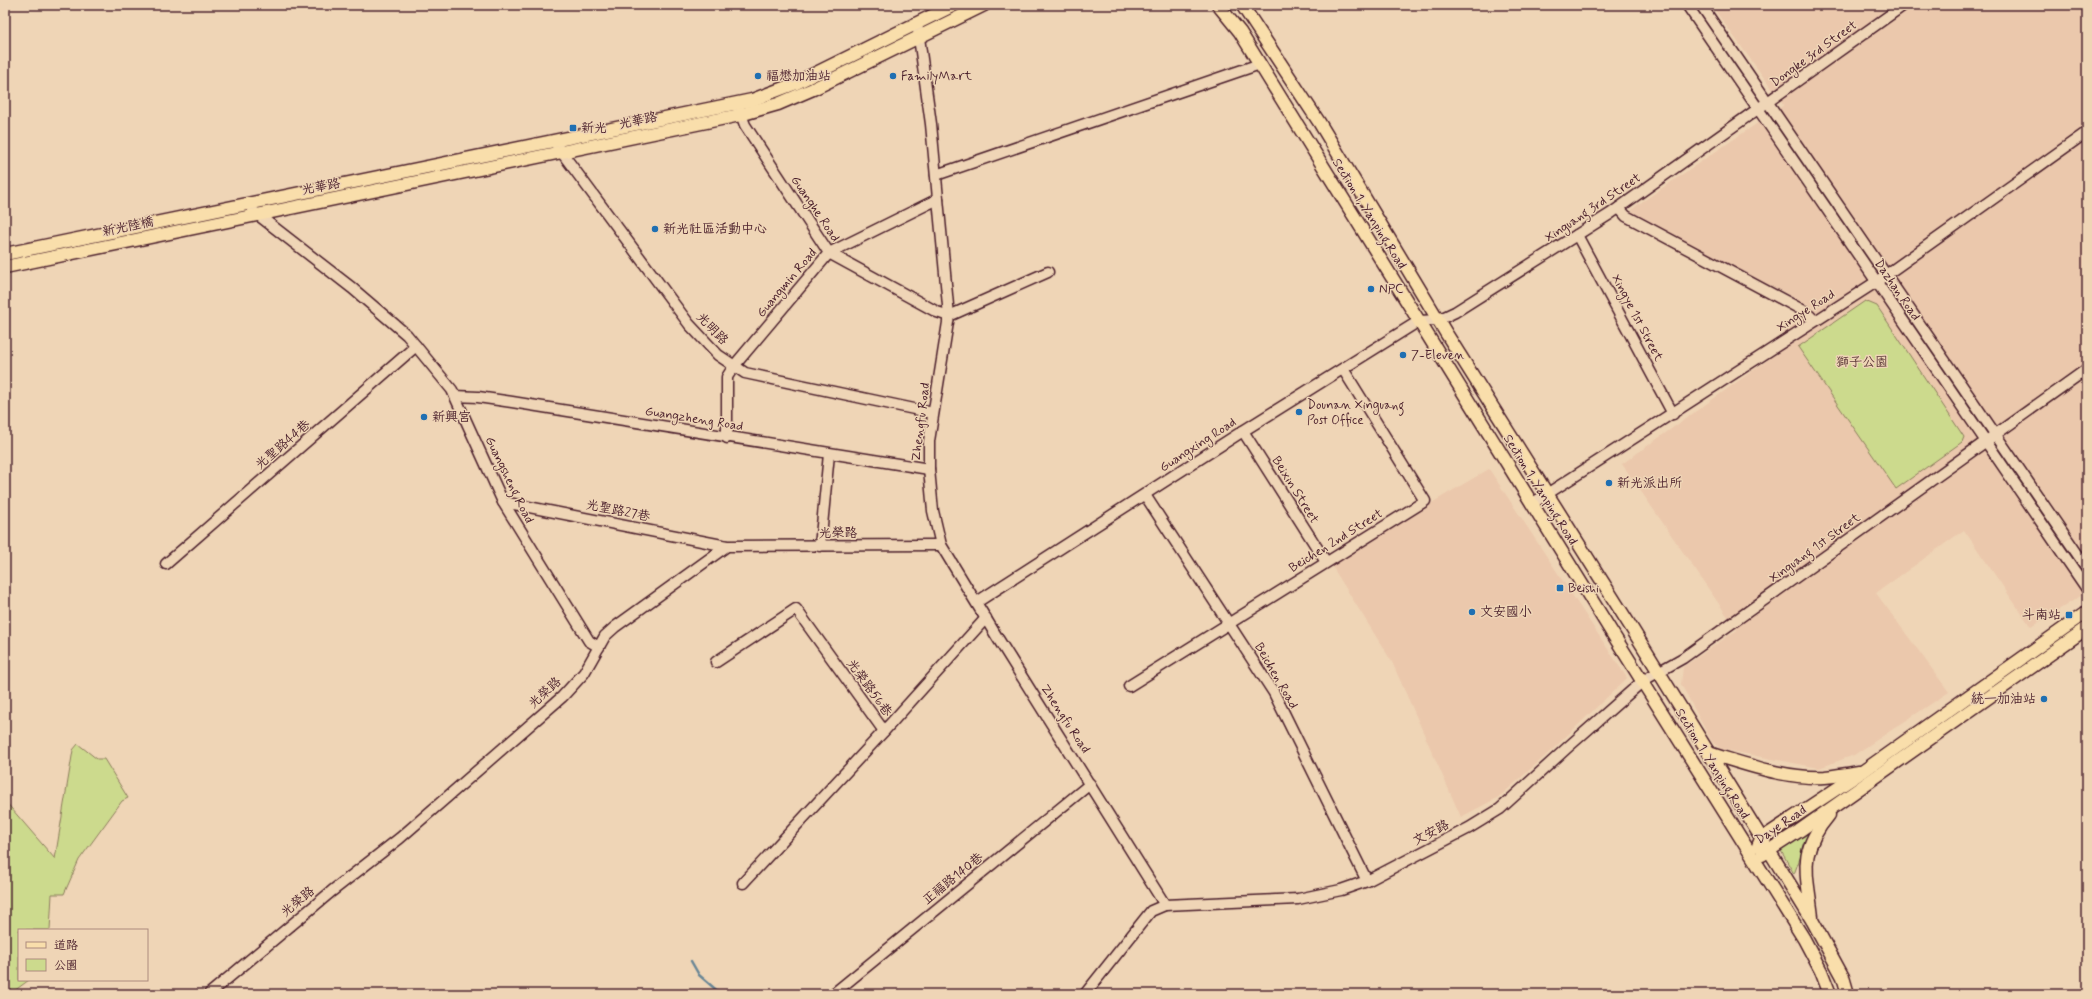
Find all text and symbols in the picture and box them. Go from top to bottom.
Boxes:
street label: Dongke 3rd Street [1767,17,1861,92]
place label: 福懋加油站 [766,68,831,85]
place label: FamilyMart [901,68,972,85]
marker: 福懋加油站 [753,71,763,81]
marker: FamilyMart [888,71,898,81]
street label: 光華路 [617,109,659,133]
place label: 新光 [581,120,607,137]
marker: 新光 [568,123,578,133]
street label: Section 1, Yanping Road [1326,155,1410,274]
street label: Xinguang 3rd Street [1542,170,1645,248]
street label: Guanghe Road [786,173,843,246]
street label: 光華路 [300,175,342,199]
street label: 新光陸橋 [101,213,155,241]
place label: 新光社區活動中心 [663,221,767,238]
marker: 新光社區活動中心 [650,224,660,234]
street label: Guangmin Road [753,245,822,322]
street label: Dazhan Road [1870,256,1924,324]
street label: Xingye 1st Street [1606,272,1667,365]
place label: NPC [1379,281,1404,298]
marker: NPC [1366,284,1376,294]
street label: Xingye Road [1774,286,1839,337]
street label: 光明路 [692,309,732,349]
place label: 7-Eleven [1411,347,1464,364]
marker: 7-Eleven [1398,350,1408,360]
park label: 獅子公園 [1836,354,1888,371]
street label: Zhengfu Road [908,382,934,462]
place label: Dounan Xinguang Post Office [1307,397,1404,429]
street label: Guangzheng Road [643,403,744,436]
marker: Dounan Xinguang Post Office [1294,407,1304,417]
place label: 新興宮 [432,409,471,426]
marker: 新興宮 [419,412,429,422]
street label: Guangxing Road [1156,414,1240,477]
street label: 光聖路44巷 [252,416,314,474]
street label: Section 1, Yanping Road [1497,431,1581,550]
street label: Guangsheng Road [479,434,537,527]
street label: Beixin Street [1268,453,1322,527]
place label: 新光派出所 [1617,475,1682,492]
marker: 新光派出所 [1604,478,1614,488]
street label: 光聖路27巷 [585,496,651,526]
street label: Beichen 2nd Street [1286,505,1386,577]
street label: Xinguang 1st Street [1766,509,1865,588]
street label: 光榮路 [818,525,858,542]
place label: Beishi [1568,580,1599,597]
marker: Beishi [1555,583,1565,593]
place label: 文安國小 [1480,604,1532,621]
marker: 文安國小 [1467,607,1477,617]
place label: 斗南站 [2022,607,2061,624]
marker: 斗南站 [2064,610,2074,620]
street label: Beichen Road [1250,640,1302,712]
street label: 光榮路56巷 [842,656,896,720]
street label: 光榮路 [525,673,565,713]
street label: Zhengfu Road [1036,681,1094,757]
place label: 統一加油站 [1971,691,2036,708]
marker: 統一加油站 [2039,694,2049,704]
street label: Section 1, Yanping Road [1669,705,1753,824]
street label: Daye Road [1752,802,1810,848]
street label: 文安路 [1410,816,1452,850]
street label: 正福路140巷 [919,849,987,909]
street label: 光榮路 [278,883,318,921]
legend [18,929,148,981]
text: 道路 [54,938,78,954]
text: 公園 [54,958,78,974]

